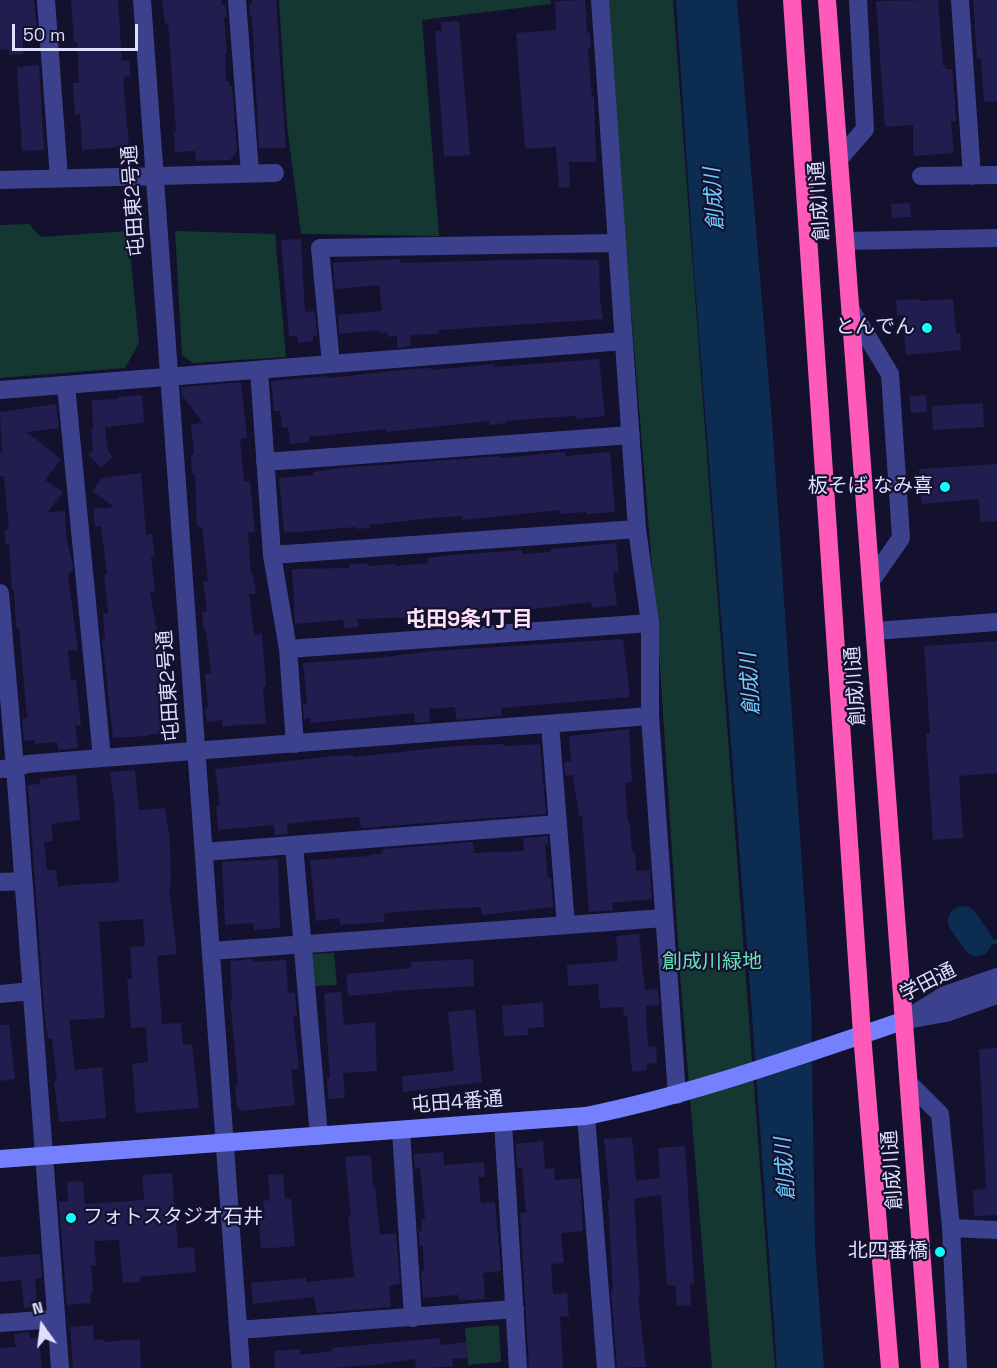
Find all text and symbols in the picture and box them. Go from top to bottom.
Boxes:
scale bar [15,12,141,50]
text: 50 m [23,23,65,46]
street label: 屯田東2号通 [118,144,150,258]
street label: 創成川通 [805,160,835,242]
water label: 創成川 [700,167,730,231]
place label: とんでん [835,316,915,340]
marker: とんでん [920,321,934,335]
place label: 板そば なみ喜 [808,475,933,499]
marker: 板そば なみ喜 [938,480,952,494]
district label: 屯田9条1丁目 [405,607,533,633]
street label: 屯田東2号通 [153,629,185,743]
street label: 創成川通 [841,645,871,727]
water label: 創成川 [736,652,766,716]
park label: 創成川緑地 [662,951,762,975]
street label: 学田通 [896,959,960,1007]
street label: 屯田4番通 [410,1088,504,1118]
street label: 創成川通 [878,1129,908,1211]
water label: 創成川 [771,1137,801,1201]
place label: フォトスタジオ石井 [83,1206,263,1230]
marker: フォトスタジオ石井 [64,1211,78,1225]
place label: 北四番橋 [848,1240,928,1264]
marker: 北四番橋 [933,1245,947,1259]
north arrow [12,1296,72,1356]
text: N [30,1297,45,1320]

